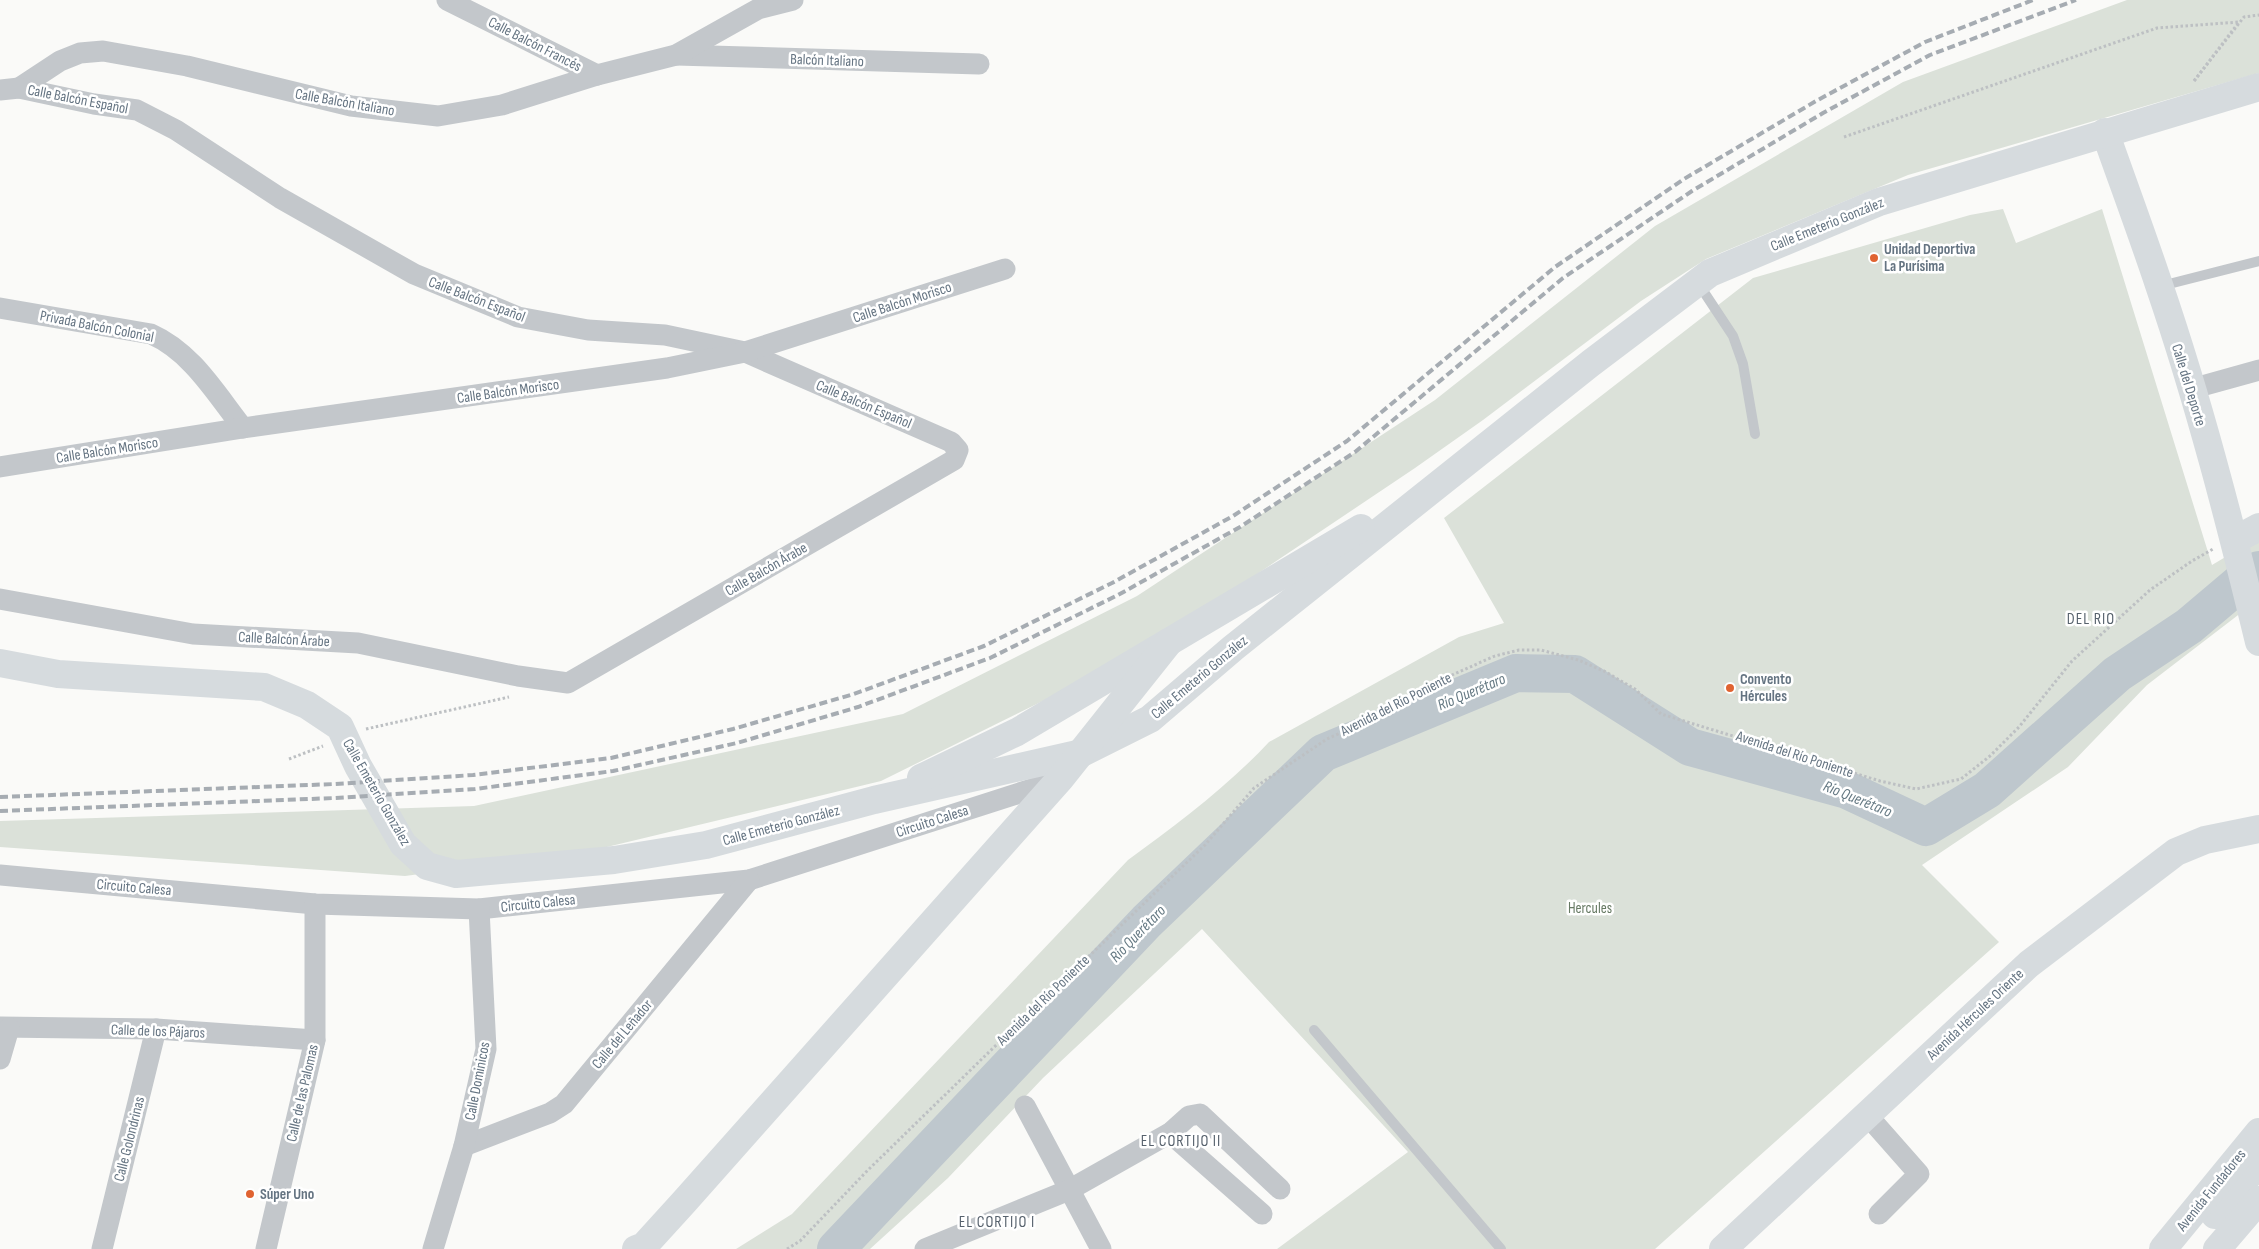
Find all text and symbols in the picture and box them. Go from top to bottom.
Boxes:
street label: Calle Balcón Francés [485,13,585,76]
street label: Balcón Italiano [790,50,864,71]
street label: Calle Balcón Español [26,80,130,119]
street label: Calle Balcón Italiano [294,84,396,121]
street label: Calle Emeterio González [1768,193,1887,256]
place label: Unidad Deportiva La Purísima [1884,240,1975,276]
marker: Unidad Deportiva La Purísima [1868,252,1880,264]
street label: Calle Balcón Español [426,272,528,327]
street label: Calle Balcón Morisco [850,278,954,327]
street label: Privada Balcón Colonial [38,306,155,347]
street label: Calle del Deporte [2167,342,2210,429]
street label: Calle Balcón Morisco [456,375,560,408]
street label: Calle Balcón Español [813,376,914,433]
street label: Calle Balcón Morisco [55,433,159,468]
street label: Calle Balcón Árabe [722,538,811,601]
district label: DEL RIO [2067,610,2115,629]
street label: Calle Balcón Árabe [238,628,330,651]
street label: Calle Emeterio González [1147,631,1252,723]
street label: Avenida del Río Poniente [1337,668,1455,741]
water label: Río Querétaro [1435,669,1509,715]
place label: Convento Hércules [1740,670,1791,706]
marker: Convento Hércules [1724,682,1736,694]
street label: Avenida del Río Poniente [1733,726,1856,782]
street label: Calle Emeterio González [338,735,415,850]
water label: Río Querétaro [1820,777,1895,822]
street label: Calle Emeterio González [721,801,842,850]
street label: Circuito Calesa [894,801,971,842]
street label: Circuito Calesa [96,875,172,900]
street label: Circuito Calesa [500,890,577,917]
park label: Hercules [1568,899,1612,918]
water label: Río Querétaro [1106,901,1170,967]
street label: Avenida del Río Poniente [992,951,1094,1050]
street label: Avenida Hércules Oriente [1922,965,2028,1065]
street label: Calle del Leñador [588,995,657,1073]
street label: Calle de los Pájaros [111,1020,205,1043]
street label: Calle Dominicos [461,1040,494,1122]
street label: Calle de las Palomas [282,1042,323,1144]
street label: Calle Golondrinas [110,1095,149,1184]
district label: EL CORTIJO II [1141,1132,1221,1151]
street label: Avenida Fundadores [2172,1146,2250,1236]
place label: Súper Uno [260,1185,314,1204]
marker: Súper Uno [244,1188,256,1200]
district label: EL CORTIJO I [959,1213,1035,1232]

